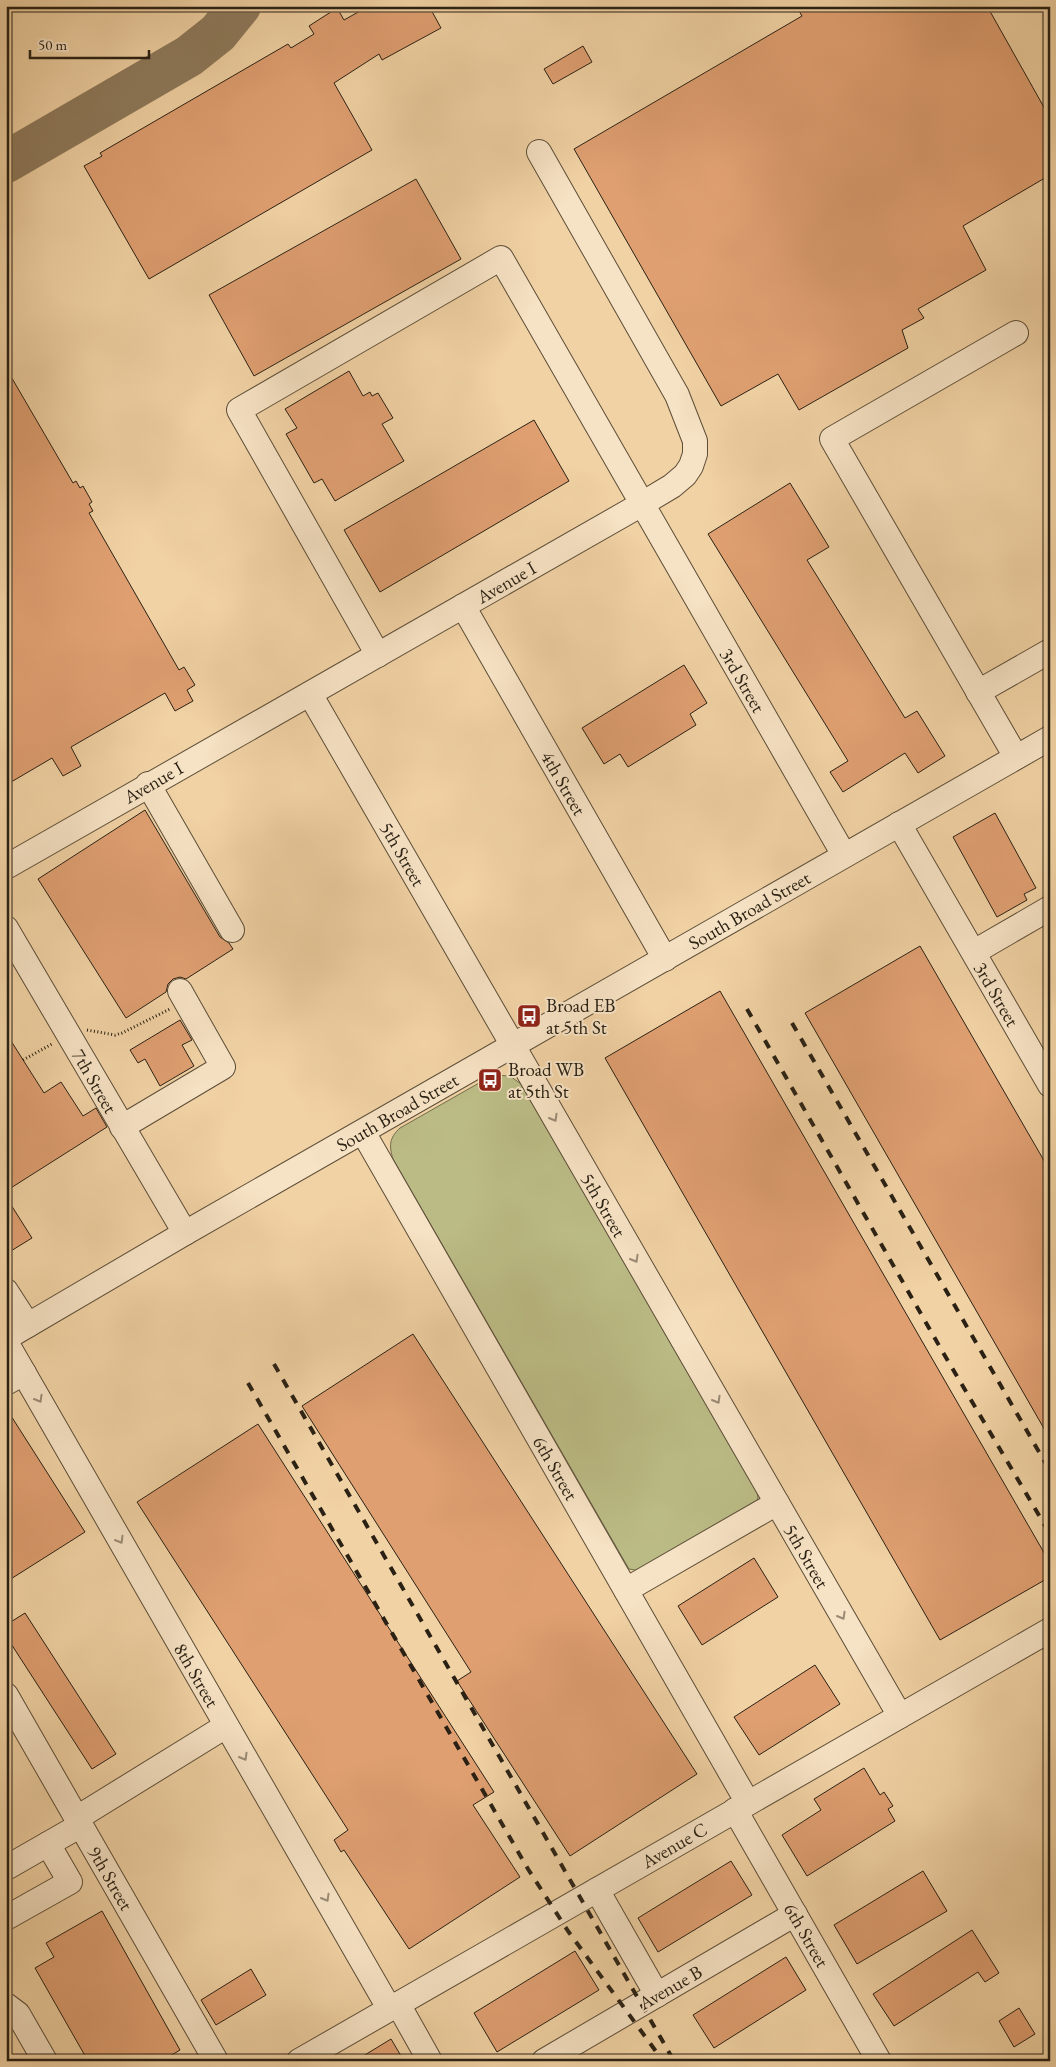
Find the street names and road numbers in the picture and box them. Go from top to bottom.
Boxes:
street label: Avenue I [471,555,541,610]
street label: 3rd Street [714,643,771,717]
street label: 4th Street [535,747,592,820]
street label: Avenue I [118,755,188,810]
street label: 5th Street [374,818,431,891]
street label: South Broad Street [684,865,815,956]
street label: 3rd Street [968,957,1025,1031]
street label: 7th Street [66,1045,123,1118]
street label: South Broad Street [332,1067,463,1158]
street label: 5th Street [575,1169,632,1242]
street label: 6th Street [527,1432,584,1505]
street label: 5th Street [778,1520,835,1593]
street label: 8th Street [168,1639,225,1712]
street label: Avenue C [636,1817,712,1875]
street label: 9th Street [82,1842,139,1915]
street label: 6th Street [778,1899,835,1972]
street label: Avenue B [633,1959,707,2016]

